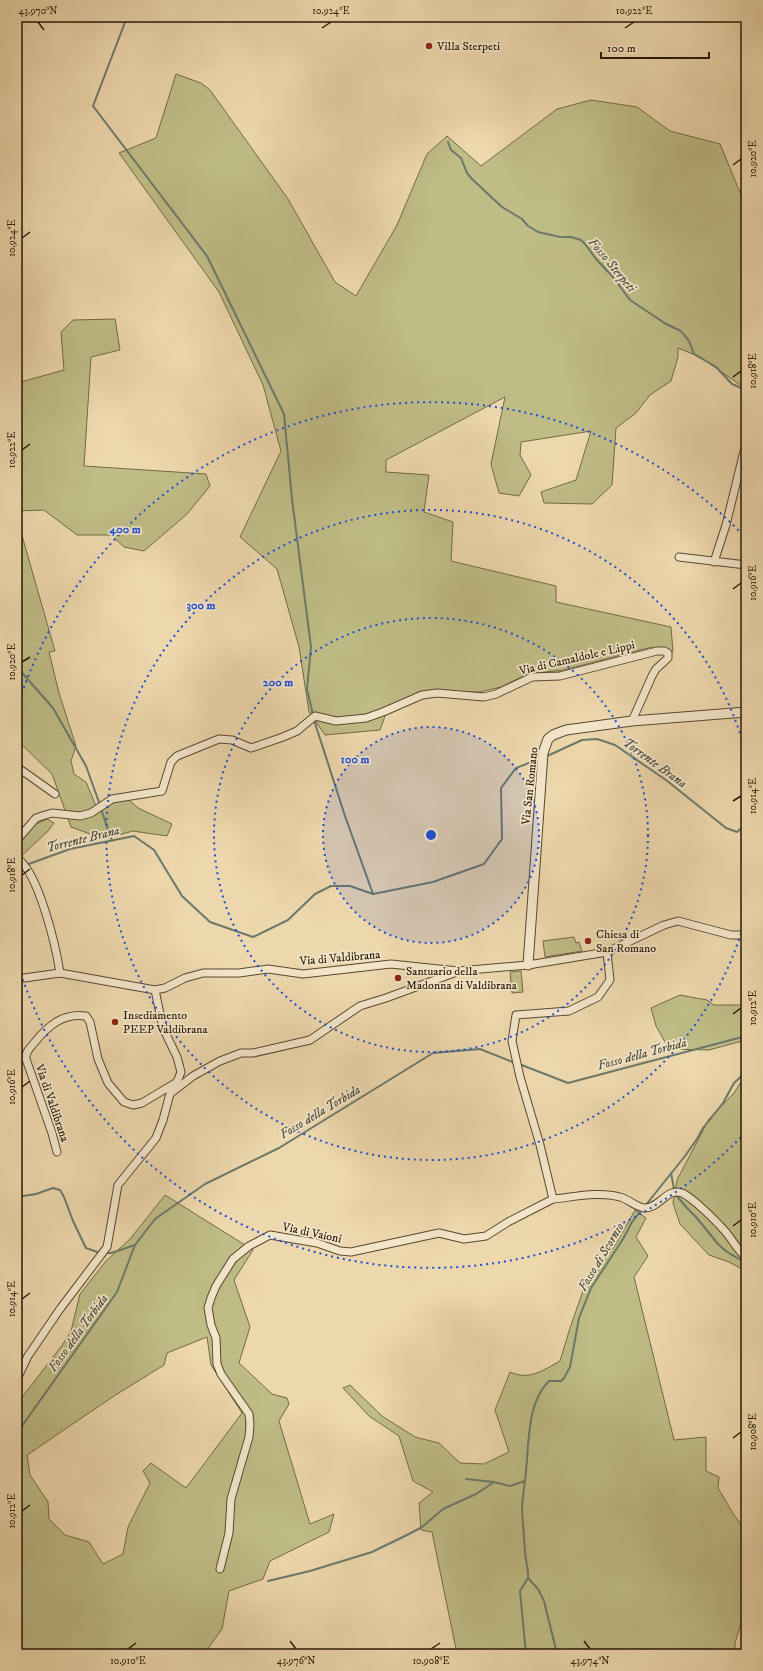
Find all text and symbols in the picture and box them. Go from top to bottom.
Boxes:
text: 43.970°N [19,5,57,17]
text: 10.924°E [312,5,350,17]
text: 10.922°E [616,5,652,17]
scale bar [601,34,709,60]
place label: Villa Sterpeti [436,39,500,54]
marker: Villa Sterpeti [424,41,434,51]
text: 100 m [607,41,636,56]
text: 10.920°E [747,141,759,177]
text: 10.924°E [6,219,18,257]
water label: Fosso Sterpeti [585,235,640,297]
text: 10.918°E [747,353,759,389]
text: 10.922°E [6,432,18,468]
text: 400 m [108,522,141,537]
text: 10.916°E [747,565,759,601]
text: 300 m [187,598,215,613]
street label: Via di Camaldole e Lippi [517,637,636,679]
text: 10.920°E [6,644,18,680]
text: 200 m [263,675,293,690]
water label: Torrente Brana [620,735,690,792]
street label: Via San Romano [518,746,542,827]
text: 100 m [341,752,369,767]
text: 10.914°E [747,778,759,814]
water label: Torrente Brana [45,822,122,856]
centre of rings [424,828,438,842]
text: 10.918°E [6,857,18,893]
place label: Chiesa di San Romano [596,927,656,956]
marker: Chiesa di San Romano [583,936,593,946]
street label: Via di Valdibrana [298,947,382,969]
place label: Santuario della Madonna di Valdibrana [406,964,518,993]
marker: Santuario della Madonna di Valdibrana [393,973,403,983]
text: 10.912°E [747,990,759,1026]
place label: Insediamento PEEP Valdibrana [123,1008,209,1037]
marker: Insediamento PEEP Valdibrana [110,1017,120,1027]
water label: Fosso della Torbida [596,1034,689,1074]
street label: Via di Valdibrana [31,1061,73,1145]
text: 10.916°E [6,1069,18,1105]
water label: Fosso della Torbida [277,1081,364,1143]
text: 10.910°E [747,1202,759,1238]
street label: Via di Vaioni [280,1219,343,1247]
water label: Fosso di Scornio [574,1220,628,1294]
text: 10.914°E [6,1281,18,1317]
water label: Fosso della Torbida [45,1291,112,1375]
text: 10.908°E [747,1413,759,1451]
text: 10.912°E [6,1493,18,1529]
text: 10.910°E [110,1655,146,1667]
text: 43.976°N [277,1655,315,1667]
text: 10.908°E [412,1655,450,1667]
text: 43.974°N [570,1655,610,1667]

